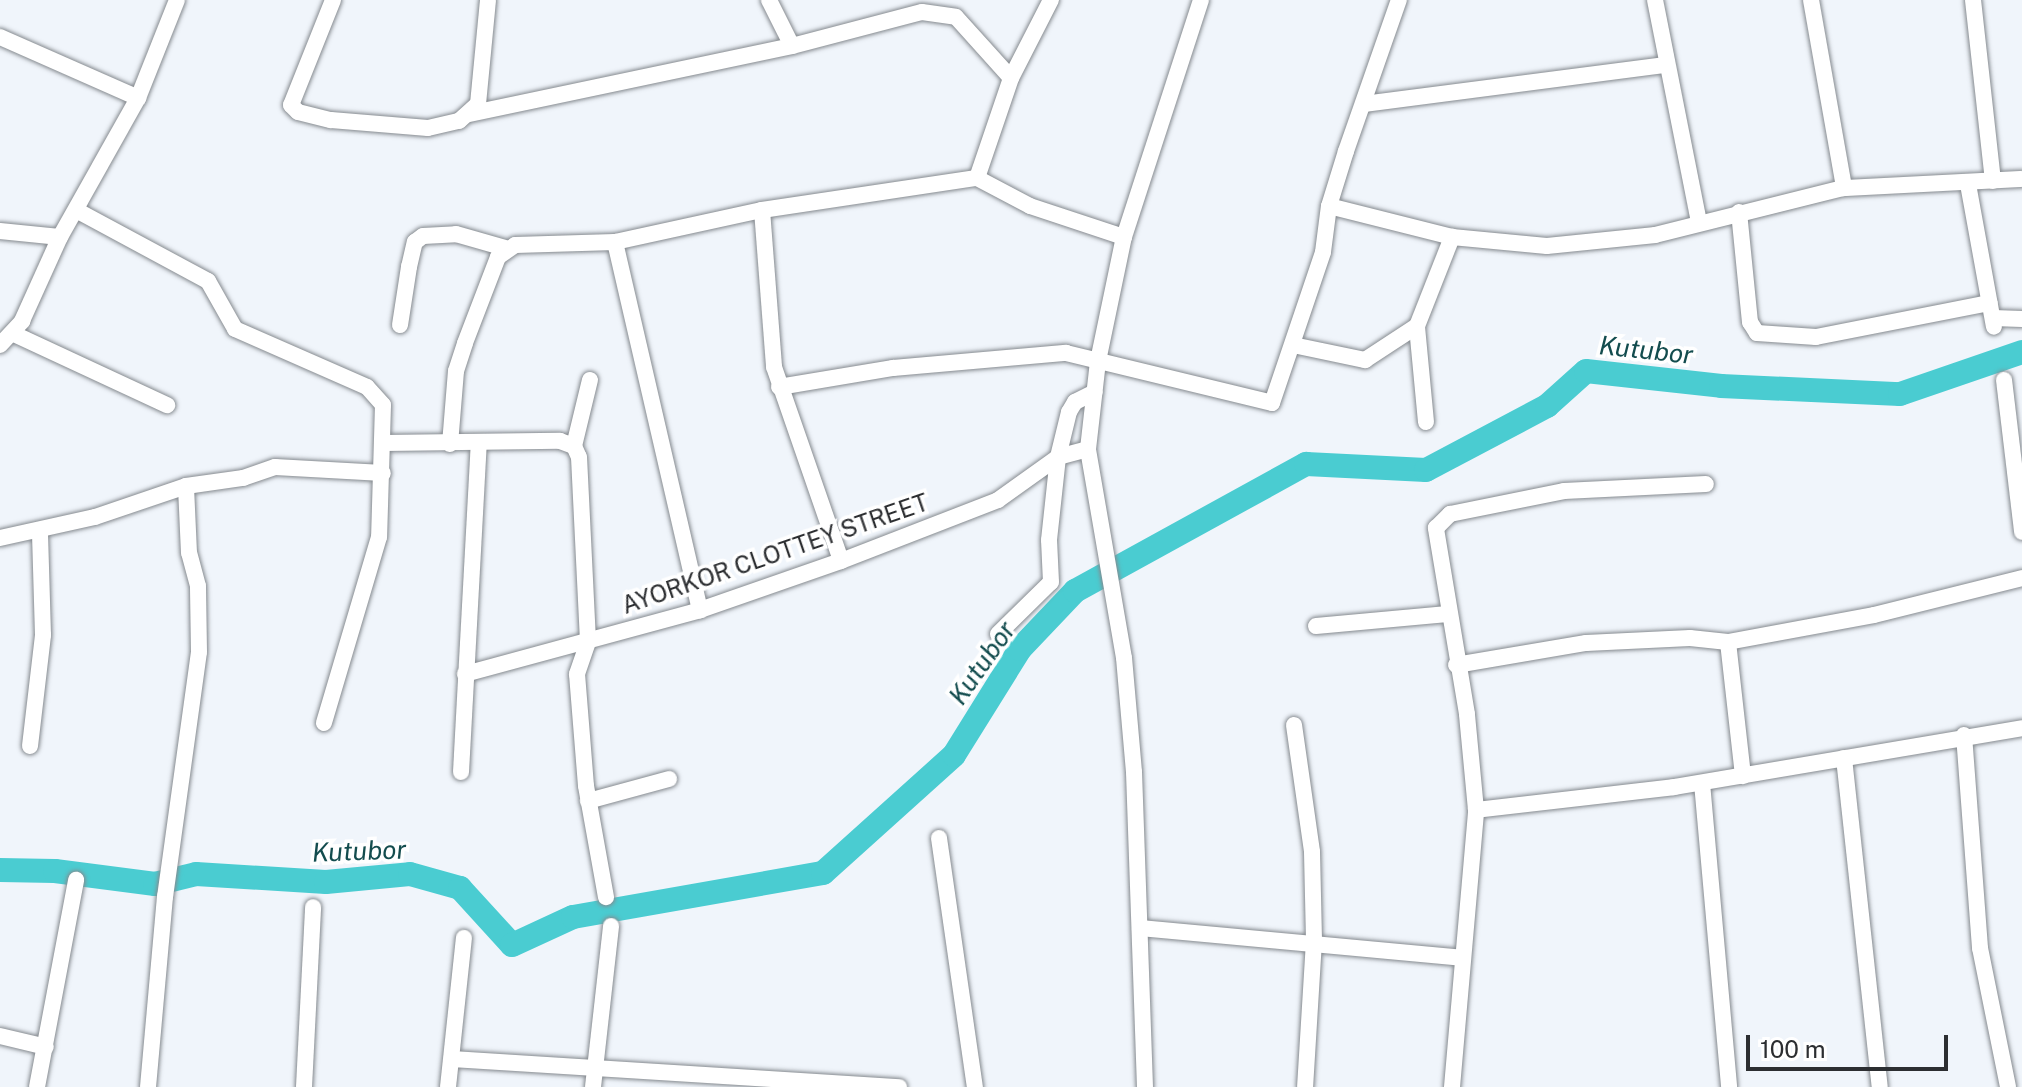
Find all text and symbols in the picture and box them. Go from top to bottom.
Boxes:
water label: Kutubor [1597,330,1695,370]
street label: AYORKOR CLOTTEY STREET [618,488,932,620]
water label: Kutubor [942,615,1022,711]
water label: Kutubor [311,834,407,868]
scale bar [1750,1019,1952,1069]
text: 100 m [1760,1035,1826,1063]

